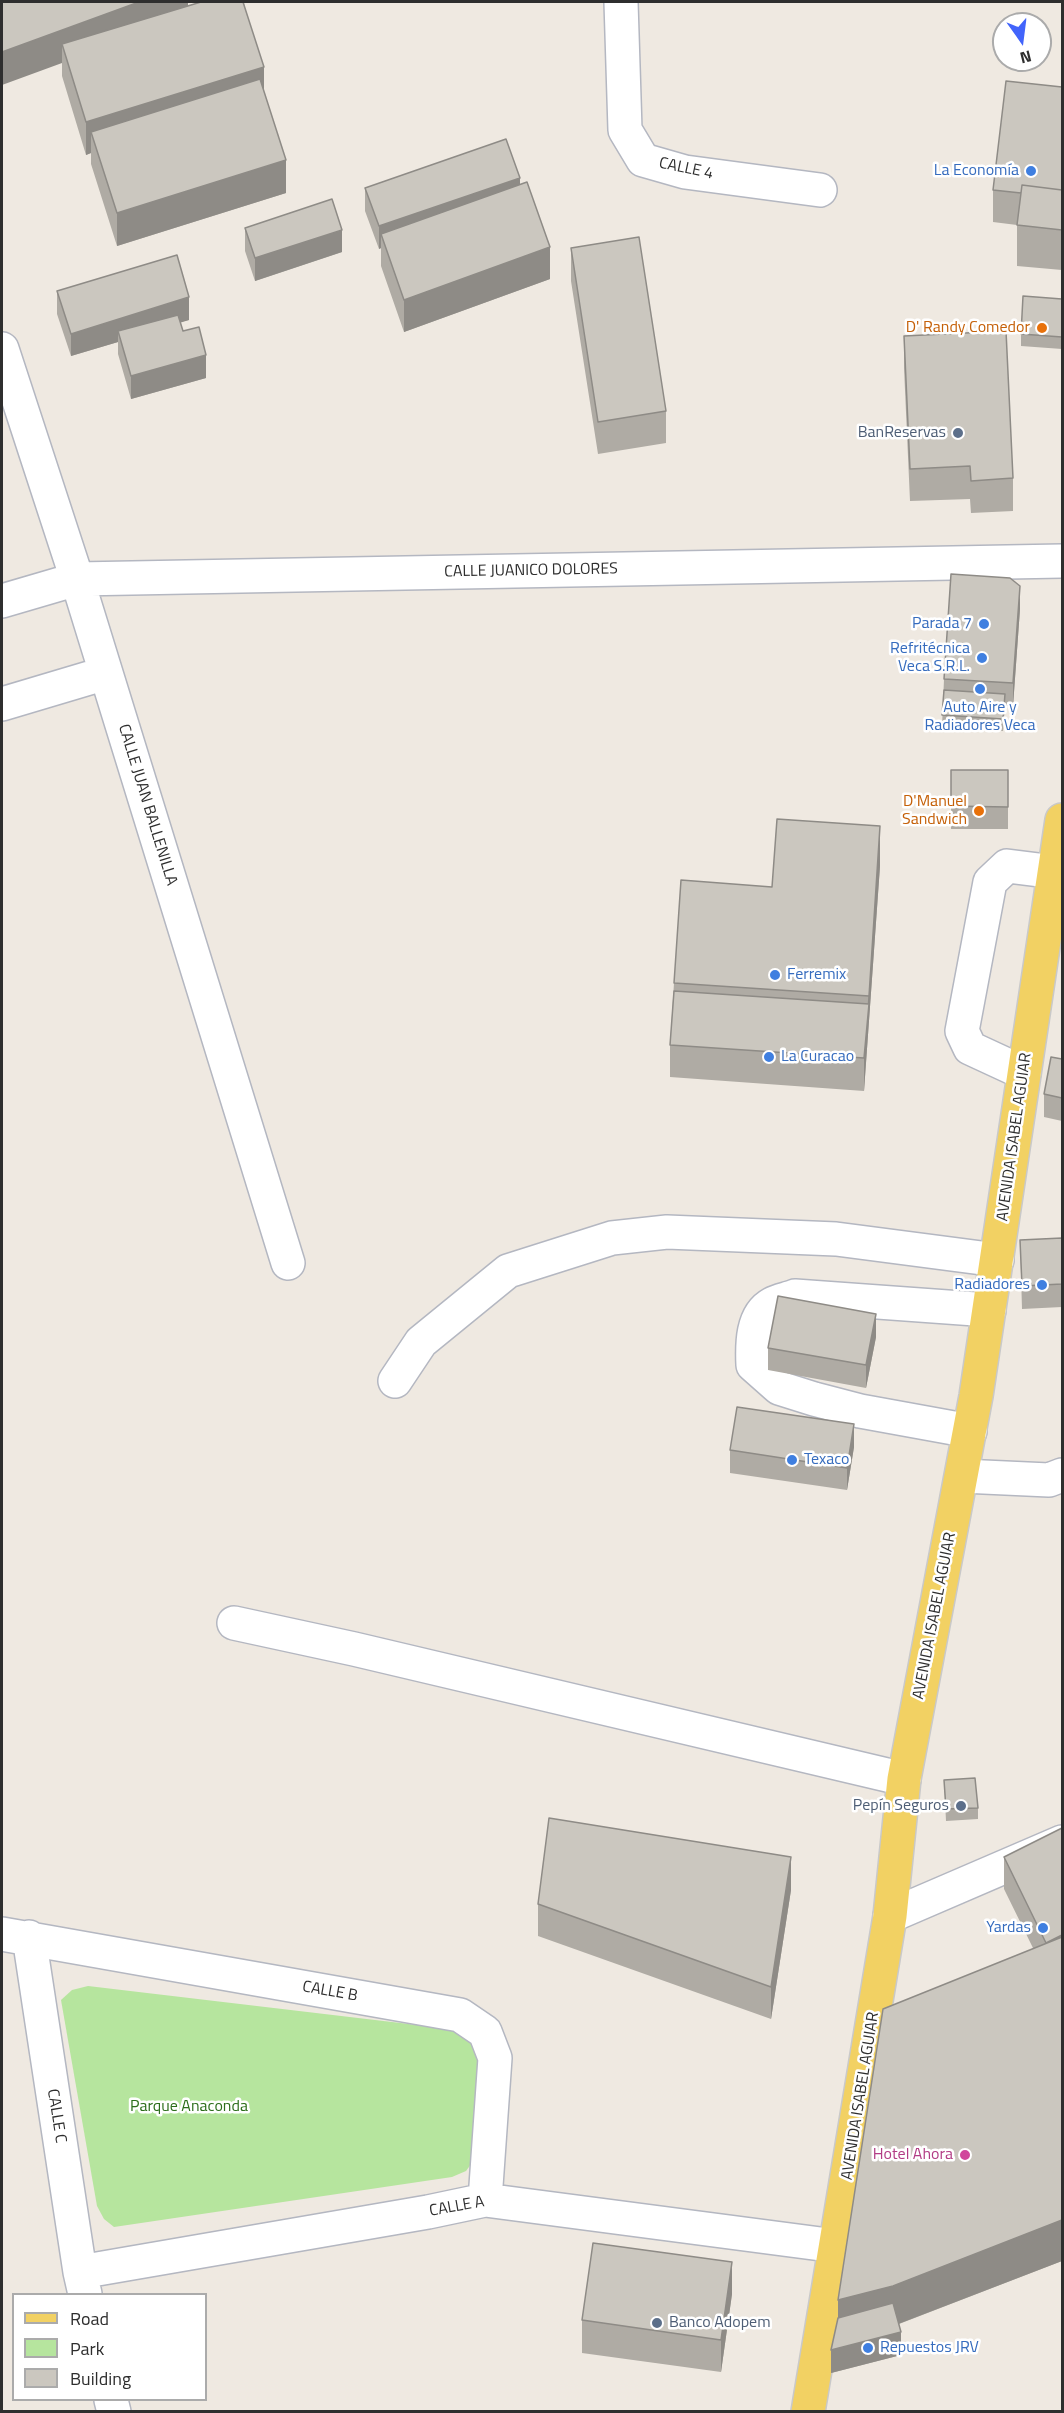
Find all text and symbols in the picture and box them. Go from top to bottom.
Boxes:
north arrow [992,12,1052,72]
text: N [1018,45,1034,71]
street label: CALLE 4 [657,154,715,184]
place label: La Economía [934,161,1019,181]
marker: La Economía [1024,164,1038,178]
place label: D' Randy Comedor [906,318,1030,338]
marker: D' Randy Comedor [1035,321,1049,335]
place label: BanReservas [858,423,946,443]
marker: BanReservas [951,426,965,440]
street label: CALLE JUANICO DOLORES [444,560,618,582]
place label: Parada 7 [912,614,972,634]
marker: Parada 7 [977,617,991,631]
place label: Refritécnica Veca S.R.L. [890,639,970,677]
marker: Refritécnica Veca S.R.L. [975,651,989,665]
marker: Auto Aire y Radiadores Veca [973,682,987,696]
place label: Auto Aire y Radiadores Veca [924,698,1036,736]
street label: CALLE JUAN BALLENILLA [113,722,181,888]
place label: D'Manuel Sandwich [902,792,967,830]
marker: D'Manuel Sandwich [972,804,986,818]
place label: Ferremix [787,965,846,985]
marker: Ferremix [768,968,782,982]
place label: La Curacao [781,1047,854,1067]
marker: La Curacao [762,1050,776,1064]
street label: AVENIDA ISABEL AGUIAR [994,1052,1036,1222]
place label: Radiadores [954,1275,1030,1295]
marker: Radiadores [1035,1278,1049,1292]
place label: Texaco [804,1450,849,1470]
marker: Texaco [785,1453,799,1467]
street label: AVENIDA ISABEL AGUIAR [909,1531,961,1701]
place label: Pepín Seguros [853,1796,949,1816]
marker: Pepín Seguros [954,1799,968,1813]
place label: Yardas [986,1918,1031,1938]
marker: Yardas [1036,1921,1050,1935]
street label: CALLE B [301,1978,359,2006]
street label: AVENIDA ISABEL AGUIAR [838,2011,884,2181]
street label: CALLE C [42,2088,70,2144]
park label: Parque Anaconda [130,2097,248,2117]
place label: Hotel Ahora [873,2145,953,2165]
marker: Hotel Ahora [958,2148,972,2162]
street label: CALLE A [428,2193,486,2221]
legend [12,2293,207,2401]
text: Road [70,2305,109,2332]
place label: Banco Adopem [669,2313,771,2333]
marker: Banco Adopem [650,2316,664,2330]
text: Park [70,2335,104,2362]
place label: Repuestos JRV [880,2338,979,2358]
marker: Repuestos JRV [861,2341,875,2355]
text: Building [70,2365,131,2392]

